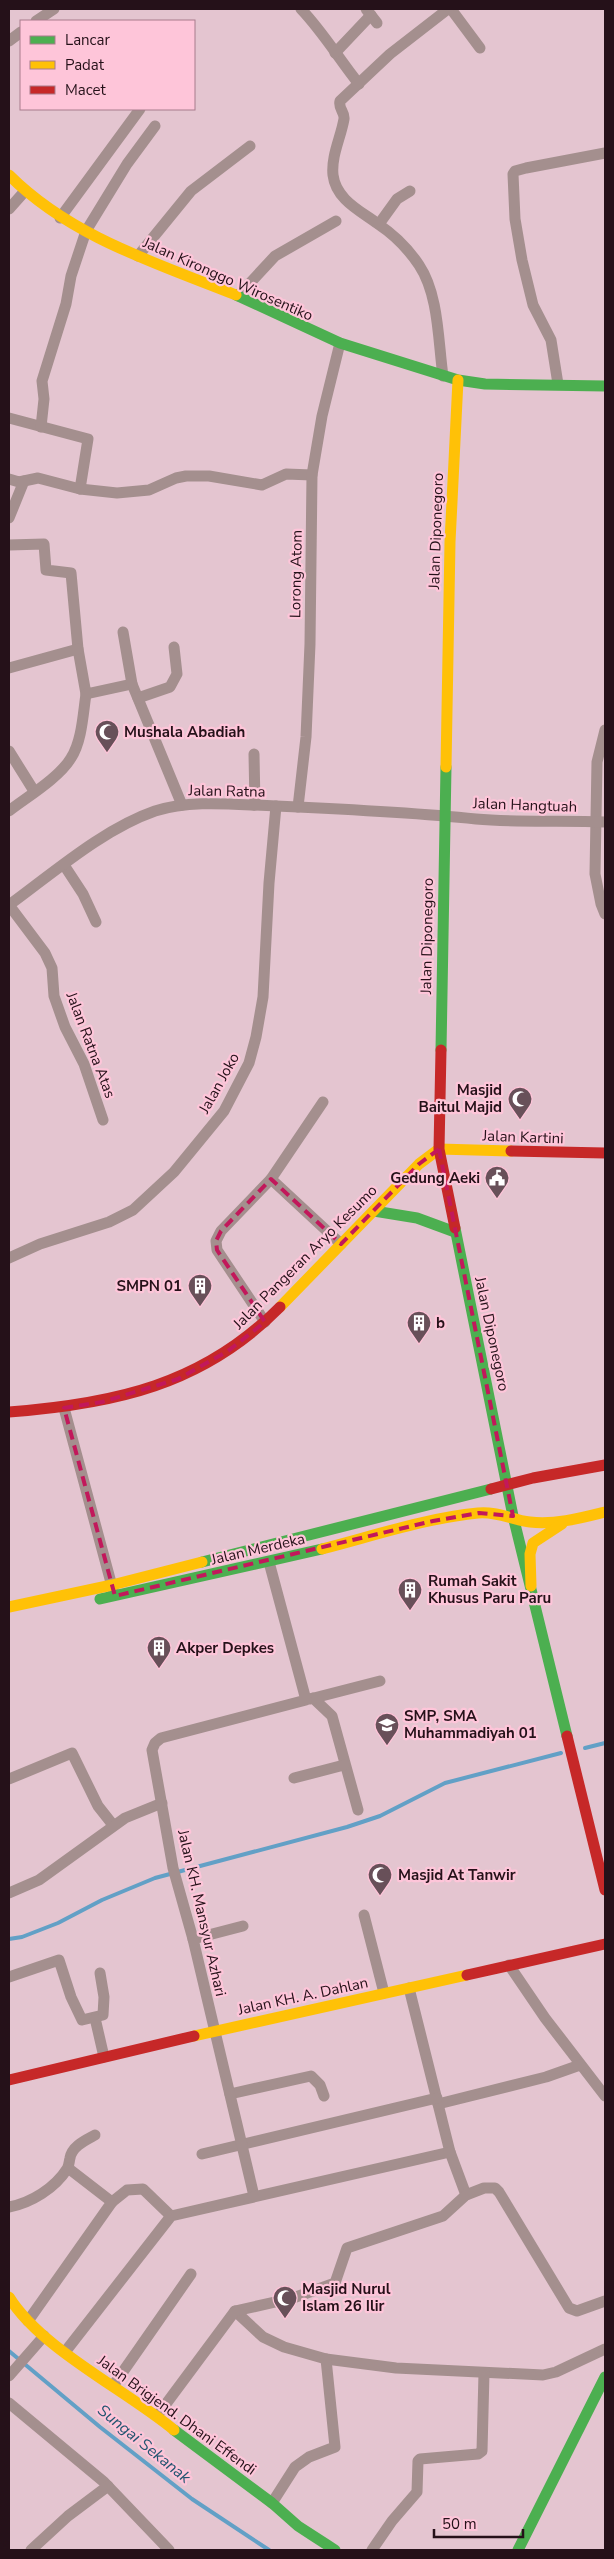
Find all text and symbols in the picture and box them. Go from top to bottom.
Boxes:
legend [20,20,195,110]
text: Lancar [65,30,110,50]
text: Padat [65,55,105,75]
text: Macet [65,80,107,100]
street label: Jalan Kironggo Wirosentiko [139,232,316,326]
street label: Jalan Diponegoro [424,472,448,591]
street label: Lorong Atom [285,530,307,618]
mosque icon: Mushala Abadiah [94,719,120,753]
place label: Mushala Abadiah [124,722,245,742]
street label: Jalan Ratna [187,780,266,802]
street label: Jalan Hangtuah [471,793,578,817]
street label: Jalan Diponegoro [416,878,438,995]
street label: Jalan Ratna Atas [61,988,120,1101]
street label: Jalan Joko [194,1049,244,1118]
place label: Masjid Baitul Majid [418,1080,502,1117]
mosque icon: Masjid Baitul Majid [507,1086,533,1120]
street label: Jalan Kartini [481,1126,564,1148]
public building icon: Gedung Aeki [484,1165,510,1199]
place label: Gedung Aeki [390,1168,480,1188]
street label: Jalan Pangeran Aryo Kesumo [228,1181,381,1334]
building icon: SMPN 01 [187,1273,213,1307]
street label: Jalan Diponegoro [470,1274,514,1393]
place label: SMPN 01 [116,1276,182,1296]
building icon: b [406,1310,432,1344]
place label: b [436,1313,445,1333]
street label: Jalan Merdeka [208,1528,307,1570]
place label: Rumah Sakit Khusus Paru Paru [428,1571,551,1608]
building icon: Rumah Sakit Khusus Paru Paru [397,1577,423,1611]
building icon: Akper Depkes [146,1635,172,1669]
place label: Akper Depkes [176,1638,274,1658]
place label: SMP, SMA Muhammadiyah 01 [404,1706,537,1743]
school or university icon: SMP, SMA Muhammadiyah 01 [374,1712,400,1746]
street label: Jalan KH. Mansyur Azhari [173,1827,231,1998]
mosque icon: Masjid At Tanwir [367,1862,393,1896]
place label: Masjid At Tanwir [398,1865,516,1885]
street label: Jalan KH. A. Dahlan [235,1972,370,2020]
place label: Masjid Nurul Islam 26 Ilir [302,2279,391,2316]
mosque icon: Masjid Nurul Islam 26 Ilir [272,2285,298,2319]
street label: Jalan Brigjend. Dhani Effendi [93,2350,260,2479]
water label: Sungai Sekanak [93,2400,196,2489]
scale bar [434,2506,523,2538]
text: 50 m [442,2514,477,2534]

